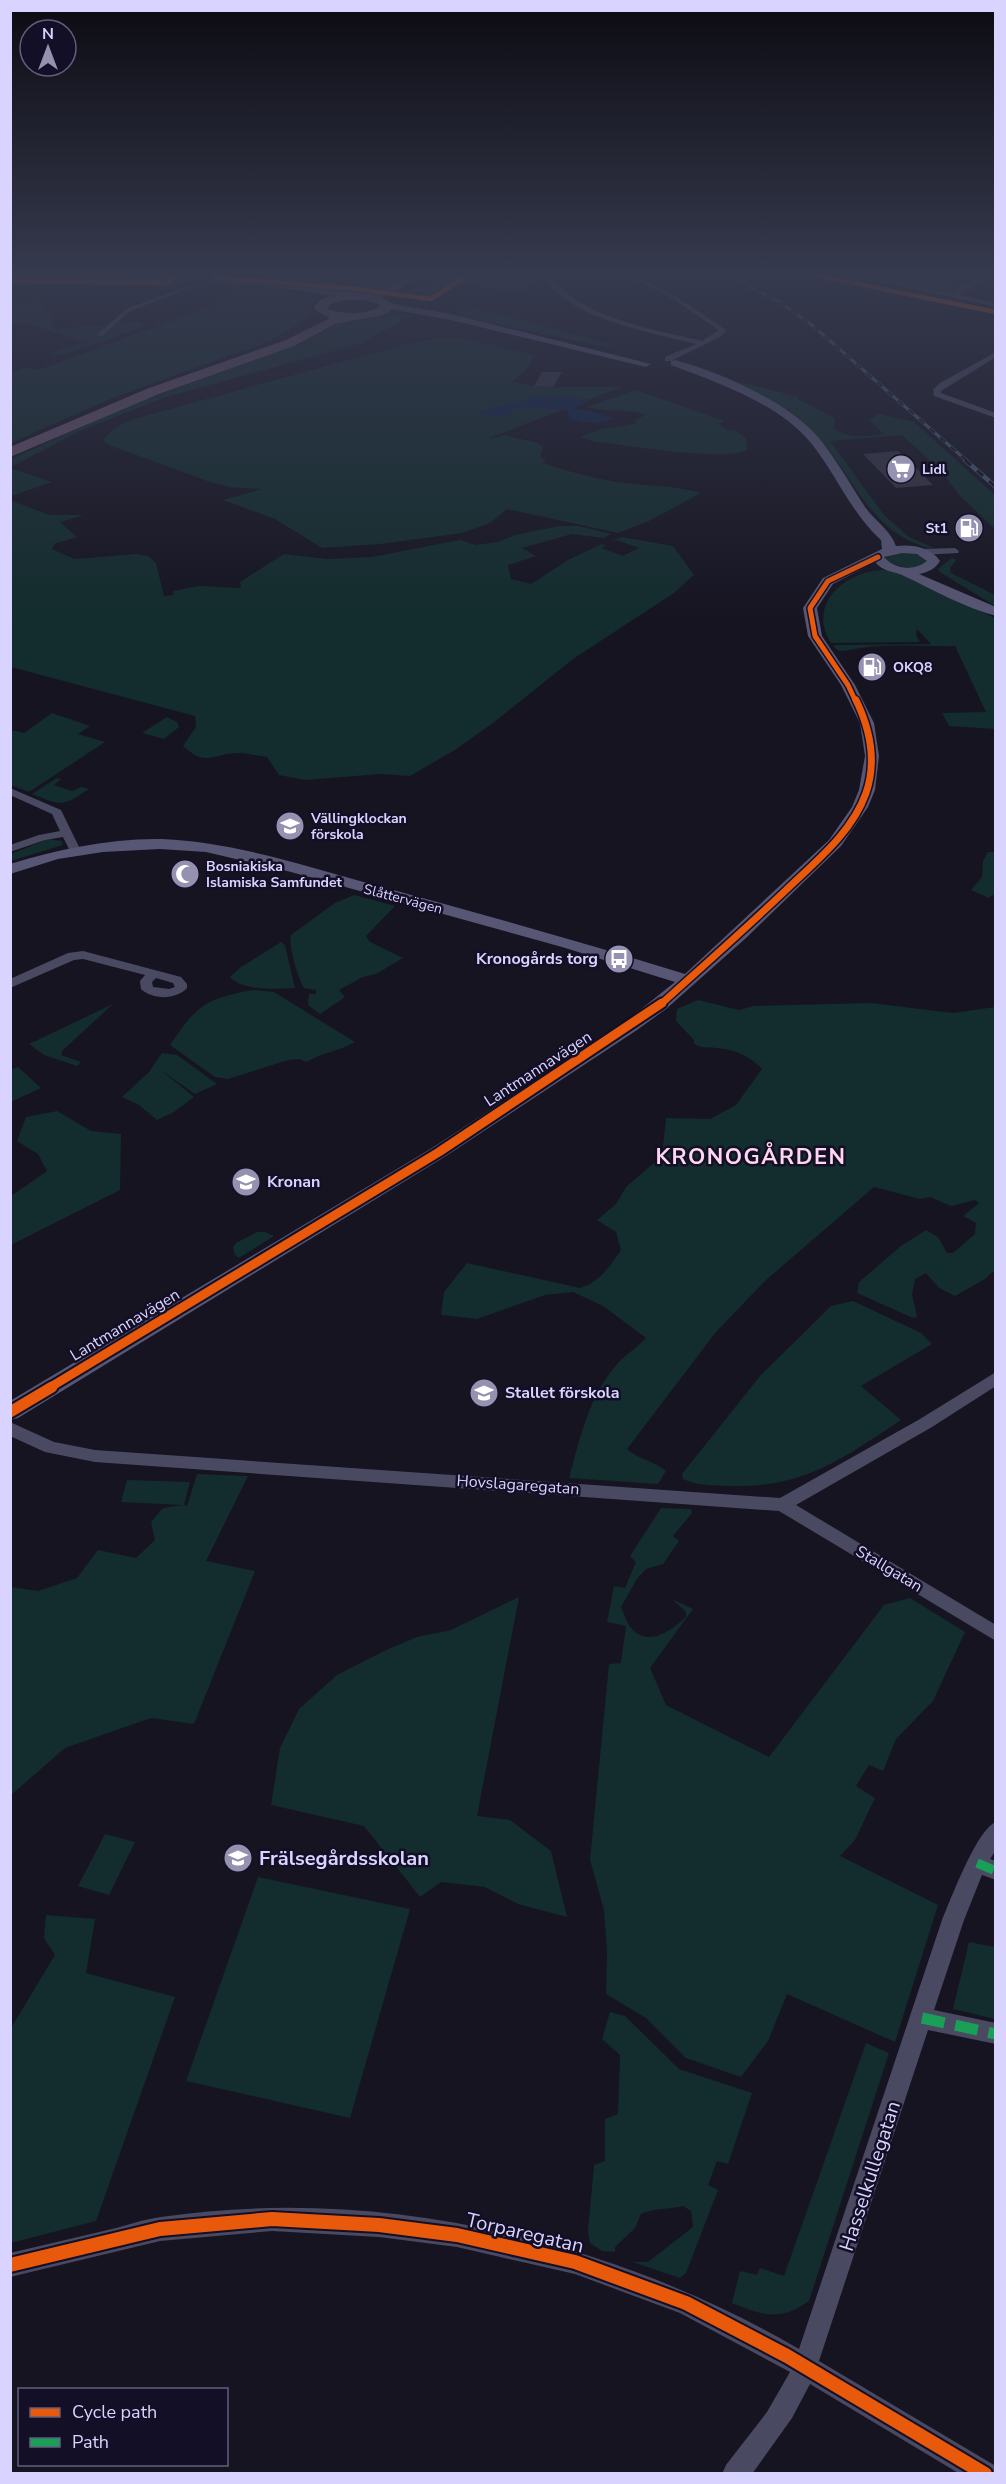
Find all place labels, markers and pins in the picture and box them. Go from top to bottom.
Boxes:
supermarket icon: Lidl [885,453,917,485]
place label: Lidl [922,460,947,479]
fuel station icon: St1 [953,512,985,544]
place label: St1 [925,519,948,538]
fuel station icon: OKQ8 [856,651,888,683]
place label: OKQ8 [893,658,932,677]
place label: Vällingklockan förskola [310,809,407,844]
school or university icon: Vällingklockan förskola [274,810,306,842]
place label: Bosniakiska Islamiska Samfundet [206,857,343,892]
mosque icon: Bosniakiska Islamiska Samfundet [169,858,201,890]
bus stop icon: Kronogårds torg [603,943,635,975]
place label: Kronogårds torg [476,948,598,970]
school or university icon: Kronan [230,1166,262,1198]
place label: Kronan [267,1171,320,1193]
school or university icon: Stallet förskola [468,1377,500,1409]
place label: Stallet förskola [505,1382,619,1404]
school or university icon: Frälsegårdsskolan [222,1842,254,1874]
place label: Frälsegårdsskolan [259,1845,429,1872]

